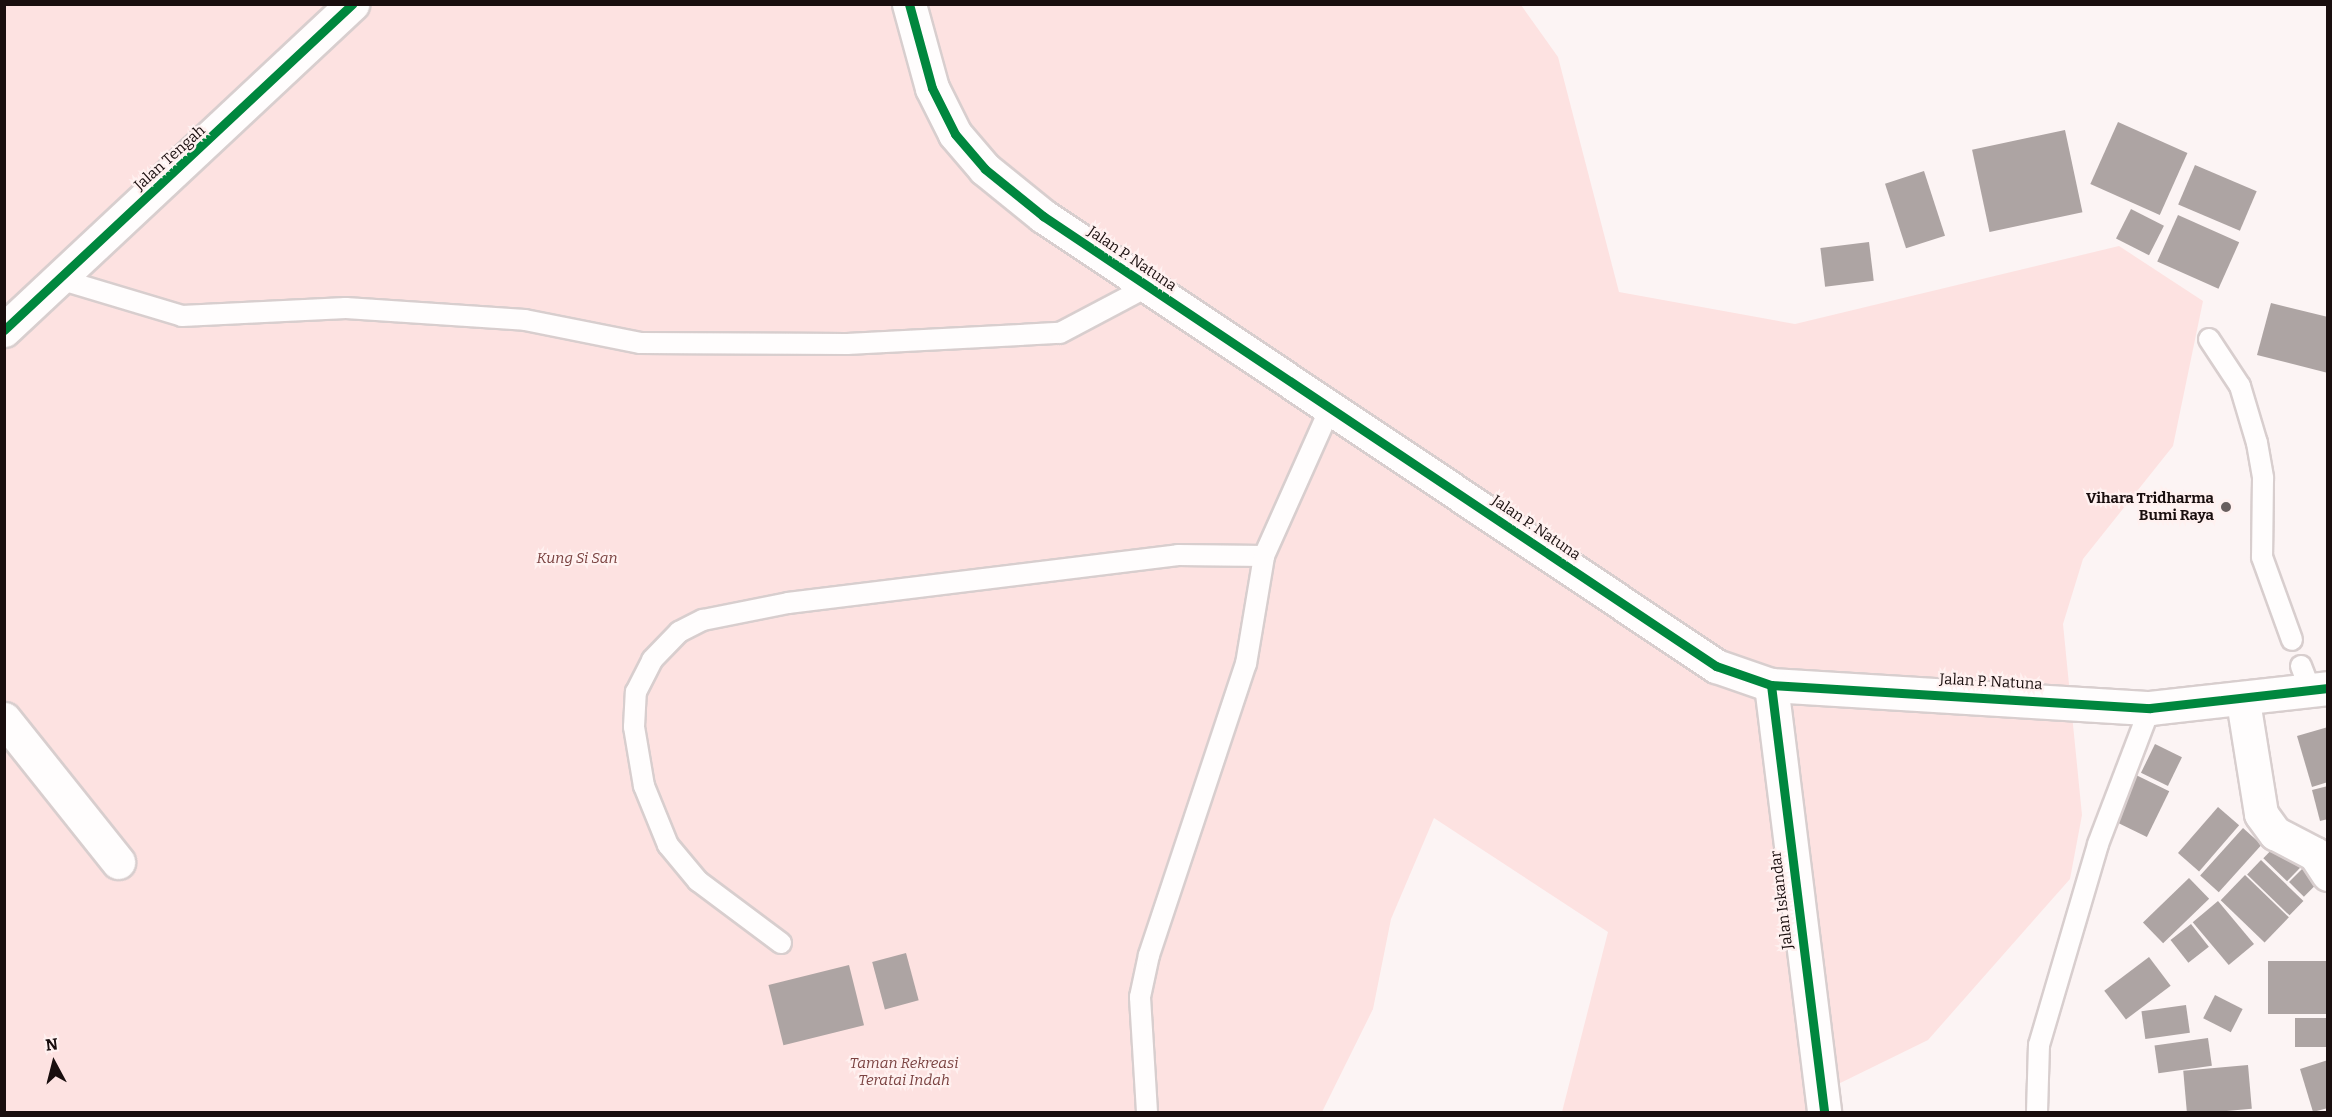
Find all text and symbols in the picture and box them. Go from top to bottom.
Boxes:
street label: Jalan Tengah [131,121,209,195]
street label: Jalan P. Natuna [1084,223,1180,295]
place label: Vihara Tridharma Bumi Raya [2086,489,2214,524]
street label: Jalan P. Natuna [1488,492,1584,564]
marker: Vihara Tridharma Bumi Raya [2219,500,2233,514]
park label: Kung Si San [536,550,618,568]
street label: Jalan P. Natuna [1939,670,2043,694]
street label: Jalan Iskandar [1767,850,1797,950]
north arrow [24,1033,84,1093]
text: N [44,1034,59,1055]
park label: Taman Rekreasi Teratai Indah [850,1054,958,1089]

